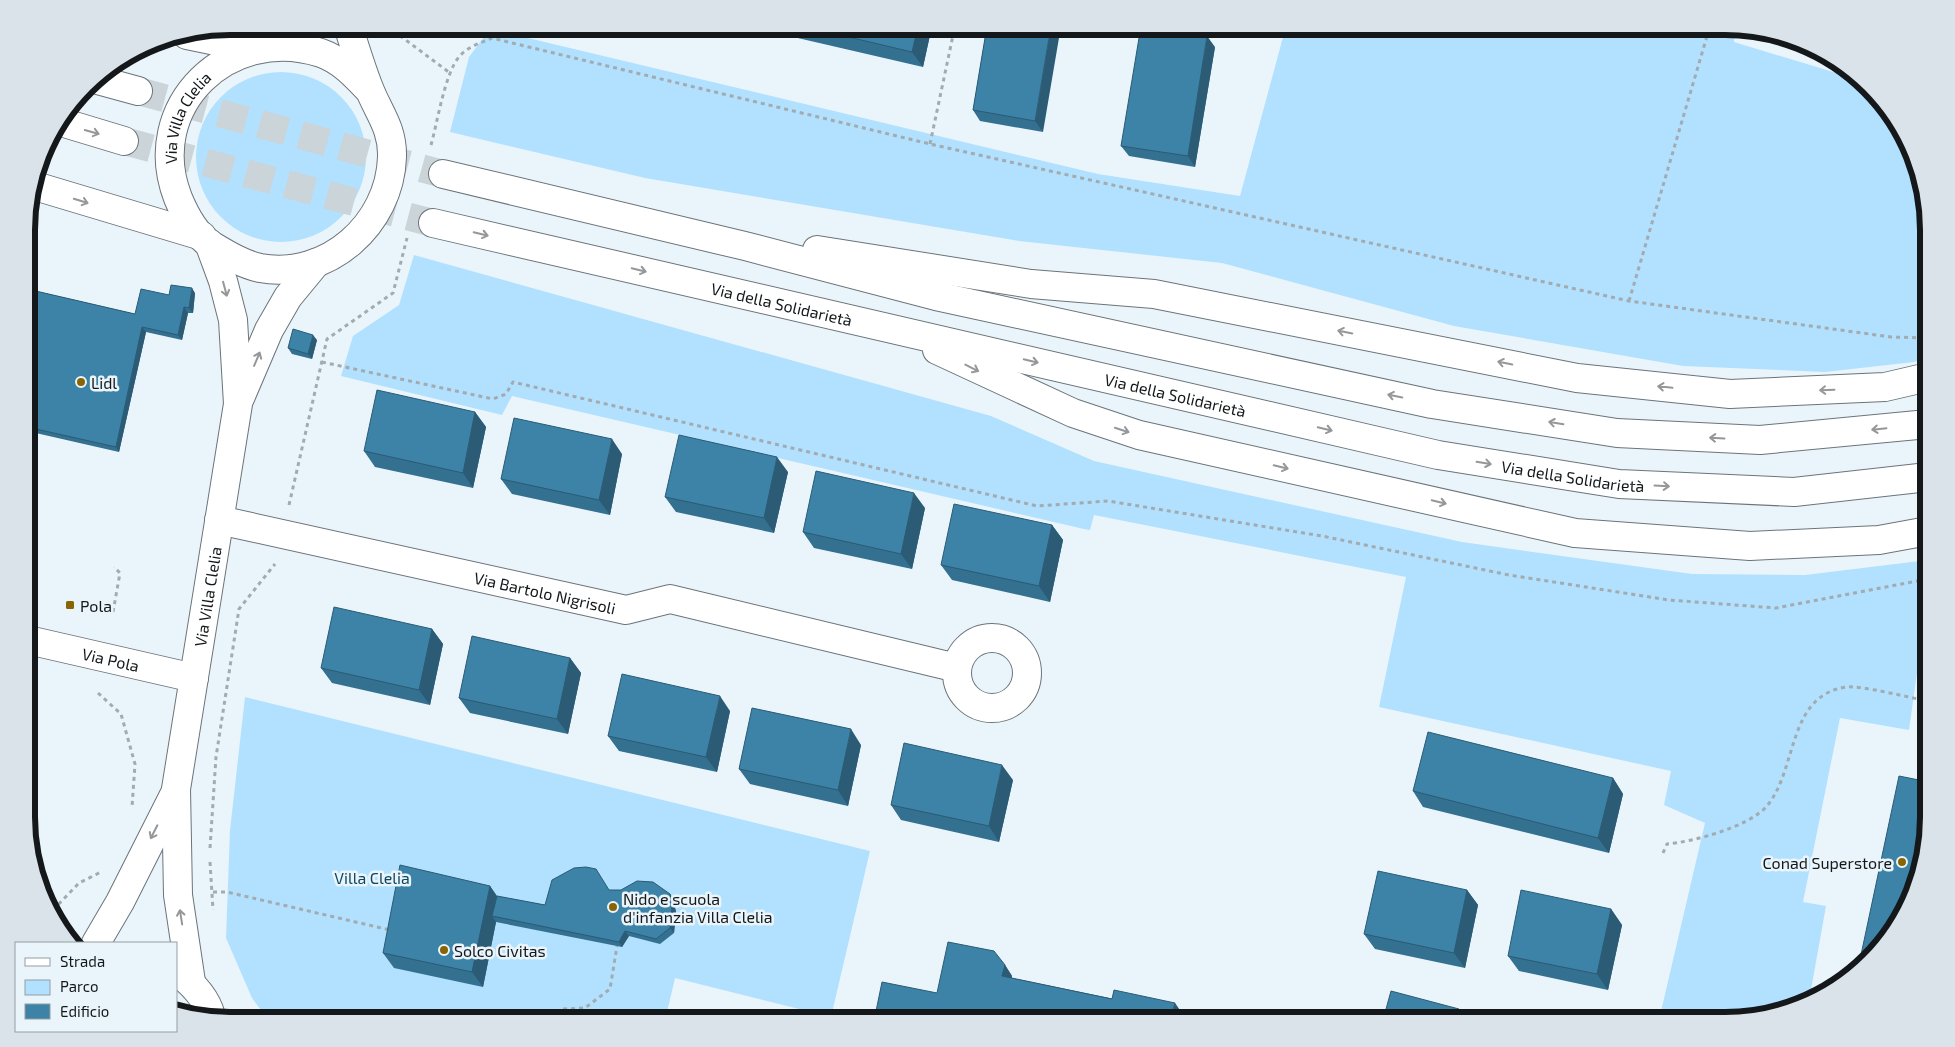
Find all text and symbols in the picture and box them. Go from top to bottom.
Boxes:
street label: Via Villa Clelia [160,67,214,164]
one-way arrow [84,127,100,137]
one-way arrow [73,196,89,206]
one-way arrow [472,230,488,239]
one-way arrow [631,266,647,275]
street label: Via della Solidarietà [709,278,854,329]
one-way arrow [221,280,230,296]
one-way arrow [1338,327,1354,336]
one-way arrow [252,352,262,367]
one-way arrow [1022,357,1038,366]
one-way arrow [1497,358,1513,368]
one-way arrow [965,363,980,373]
street label: Via della Solidarietà [1103,369,1248,420]
place label: Lidl [91,373,117,392]
marker: Lidl [75,376,87,388]
one-way arrow [1658,382,1674,392]
one-way arrow [1820,385,1836,394]
one-way arrow [1388,391,1404,401]
one-way arrow [1548,418,1564,428]
one-way arrow [1871,424,1887,434]
one-way arrow [1114,425,1130,435]
one-way arrow [1317,425,1333,434]
one-way arrow [1710,433,1726,443]
street label: Via della Solidarietà [1500,456,1645,495]
one-way arrow [1476,458,1492,468]
one-way arrow [1272,463,1288,472]
one-way arrow [1654,482,1670,491]
one-way arrow [1431,498,1447,508]
street label: Via Villa Clelia [190,545,224,648]
street label: Via Bartolo Nigrisoli [473,567,618,617]
place label: Pola [80,596,112,615]
marker: Pola [64,599,76,611]
street label: Via Pola [80,643,141,675]
one-way arrow [149,825,159,840]
place label: Conad Superstore [1762,853,1892,872]
marker: Conad Superstore [1896,856,1908,868]
park label: Villa Clelia [334,868,410,887]
place label: Nido e scuola d'infanzia Villa Clelia [623,889,773,926]
marker: Nido e scuola d'infanzia Villa Clelia [607,901,619,913]
one-way arrow [176,909,186,925]
place label: Solco Civitas [454,941,546,960]
legend [15,942,178,1032]
marker: Solco Civitas [438,944,450,956]
text: Strada [60,952,105,970]
text: Parco [60,977,99,995]
text: Edificio [60,1002,109,1020]

